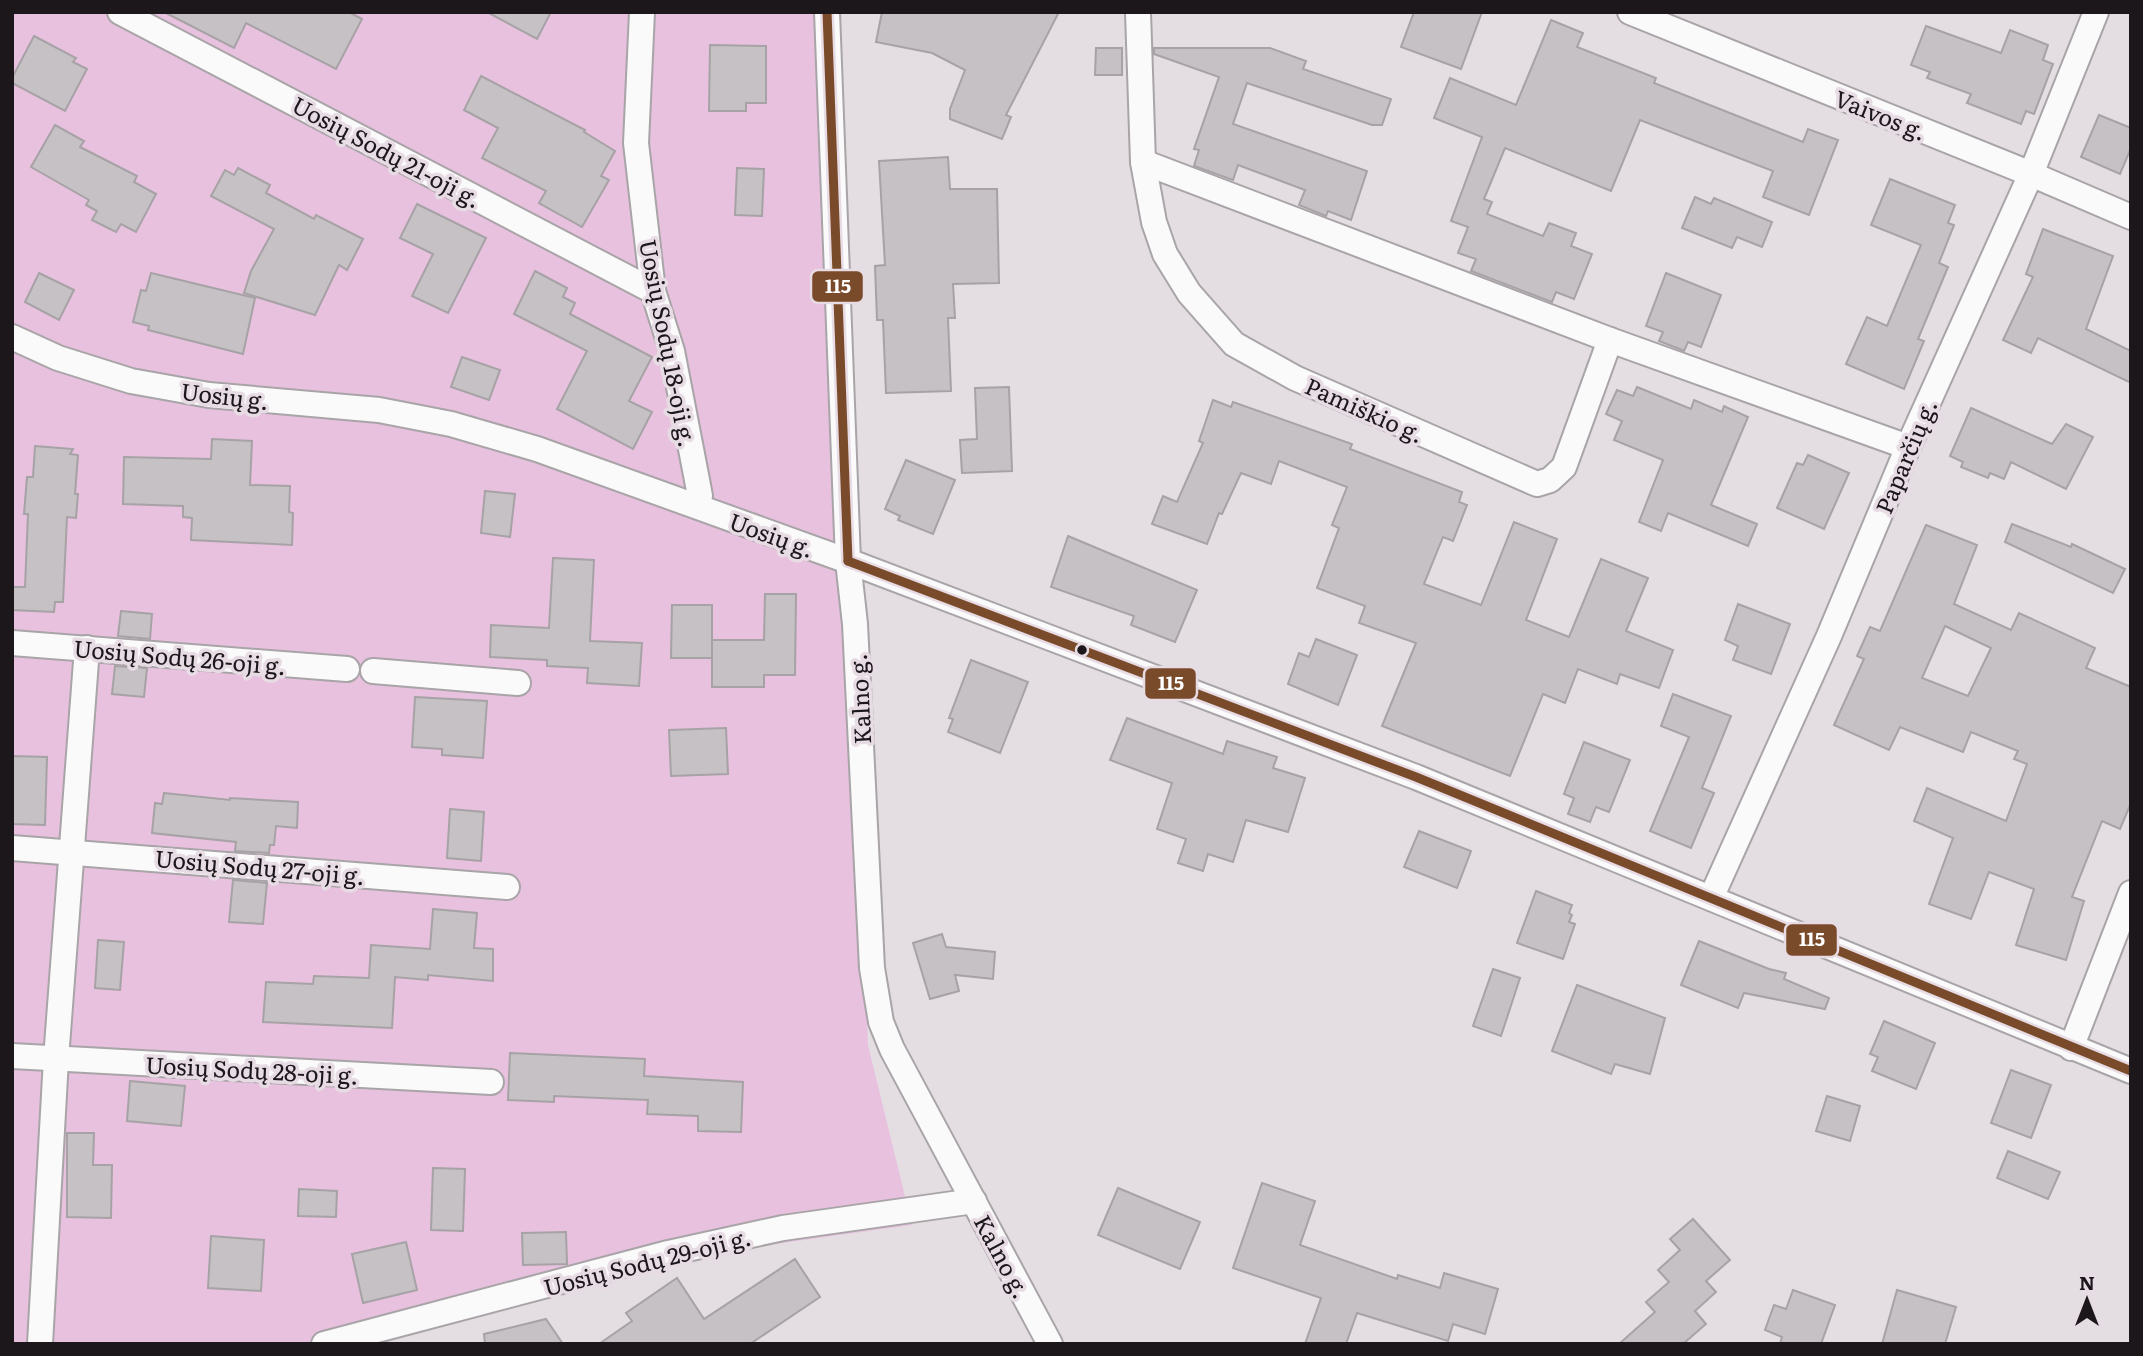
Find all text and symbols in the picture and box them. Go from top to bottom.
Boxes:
street label: Vaivos g. [1830,80,1932,148]
street label: Uosių Sodų 21-oji g. [286,87,488,215]
street label: Uosių Sodų 18-oji g. [632,236,706,450]
line badge: 115 [811,270,864,303]
text: 115 [825,271,851,299]
street label: Pamiškio g. [1300,368,1430,450]
street label: Uosių g. [179,373,271,417]
street label: Paparčių g. [1866,393,1944,519]
street label: Uosių g. [725,503,819,565]
street label: Uosių Sodų 26-oji g. [73,630,287,682]
unlabelled marker [1075,643,1089,657]
street label: Kalno g. [840,653,878,745]
line badge: 115 [1144,667,1197,700]
text: 115 [1158,668,1184,696]
street label: Uosių Sodų 27-oji g. [154,840,366,892]
line badge: 115 [1785,923,1838,957]
text: 115 [1799,924,1825,952]
street label: Uosių Sodų 28-oji g. [145,1046,359,1092]
street label: Kalno g. [967,1208,1039,1304]
street label: Uosių Sodų 29-oji g. [540,1219,754,1303]
north arrow [2052,1265,2122,1335]
text: N [2079,1268,2095,1296]

